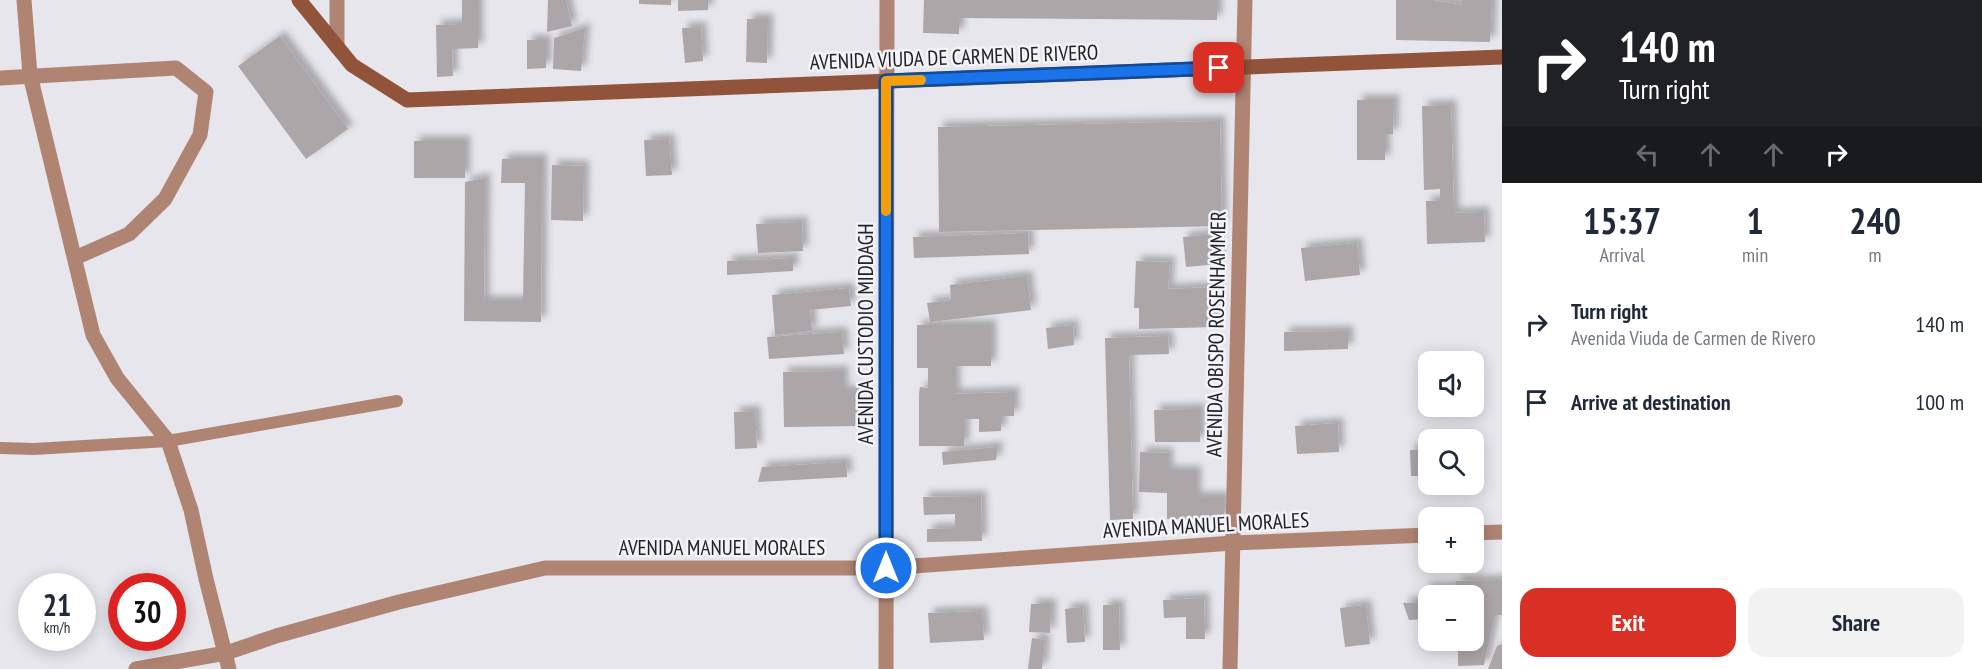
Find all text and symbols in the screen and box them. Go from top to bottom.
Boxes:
text: 140 m [1619,19,1716,74]
icon: right [1520,24,1598,102]
street label: AVENIDA VIUDA DE CARMEN DE RIVERO [809,38,1099,76]
pin [1193,42,1244,93]
icon: arrive [1202,51,1235,84]
text: Turn right [1619,72,1710,106]
icon: left [1631,138,1664,171]
icon: ahead [1694,138,1727,171]
icon: ahead [1757,138,1790,171]
icon: right [1820,138,1853,171]
text: 15:37 [1583,197,1661,244]
text: 1 [1746,197,1764,244]
text: 240 [1849,197,1901,244]
street label: AVENIDA OBISPO ROSENHAMMER [1200,211,1232,457]
street label: AVENIDA CUSTODIO MIDDAGH [852,224,879,444]
text: Arrival [1599,242,1645,268]
text: min [1742,242,1768,268]
text: m [1869,242,1882,268]
text: Turn right [1571,297,1648,325]
icon: right [1520,308,1553,341]
text: 140 m [1915,310,1964,338]
text: Avenida Viuda de Carmen de Rivero [1571,325,1816,351]
map controls [1418,351,1484,651]
button: sound [1418,351,1484,417]
icon: arrive [1520,386,1553,419]
text: Arrive at destination [1571,388,1731,416]
text: 100 m [1915,388,1964,416]
button: search [1418,429,1484,495]
street label: AVENIDA MANUEL MORALES [1102,506,1310,544]
button: + [1418,507,1484,573]
street label: AVENIDA MANUEL MORALES [619,534,825,561]
position arrow [854,536,918,600]
speed limit sign: 30 [108,573,186,651]
text: 21 [43,585,71,624]
button: − [1418,585,1484,651]
button: Exit [1520,588,1736,657]
button: Share [1748,588,1964,657]
text: km/h [44,618,70,637]

